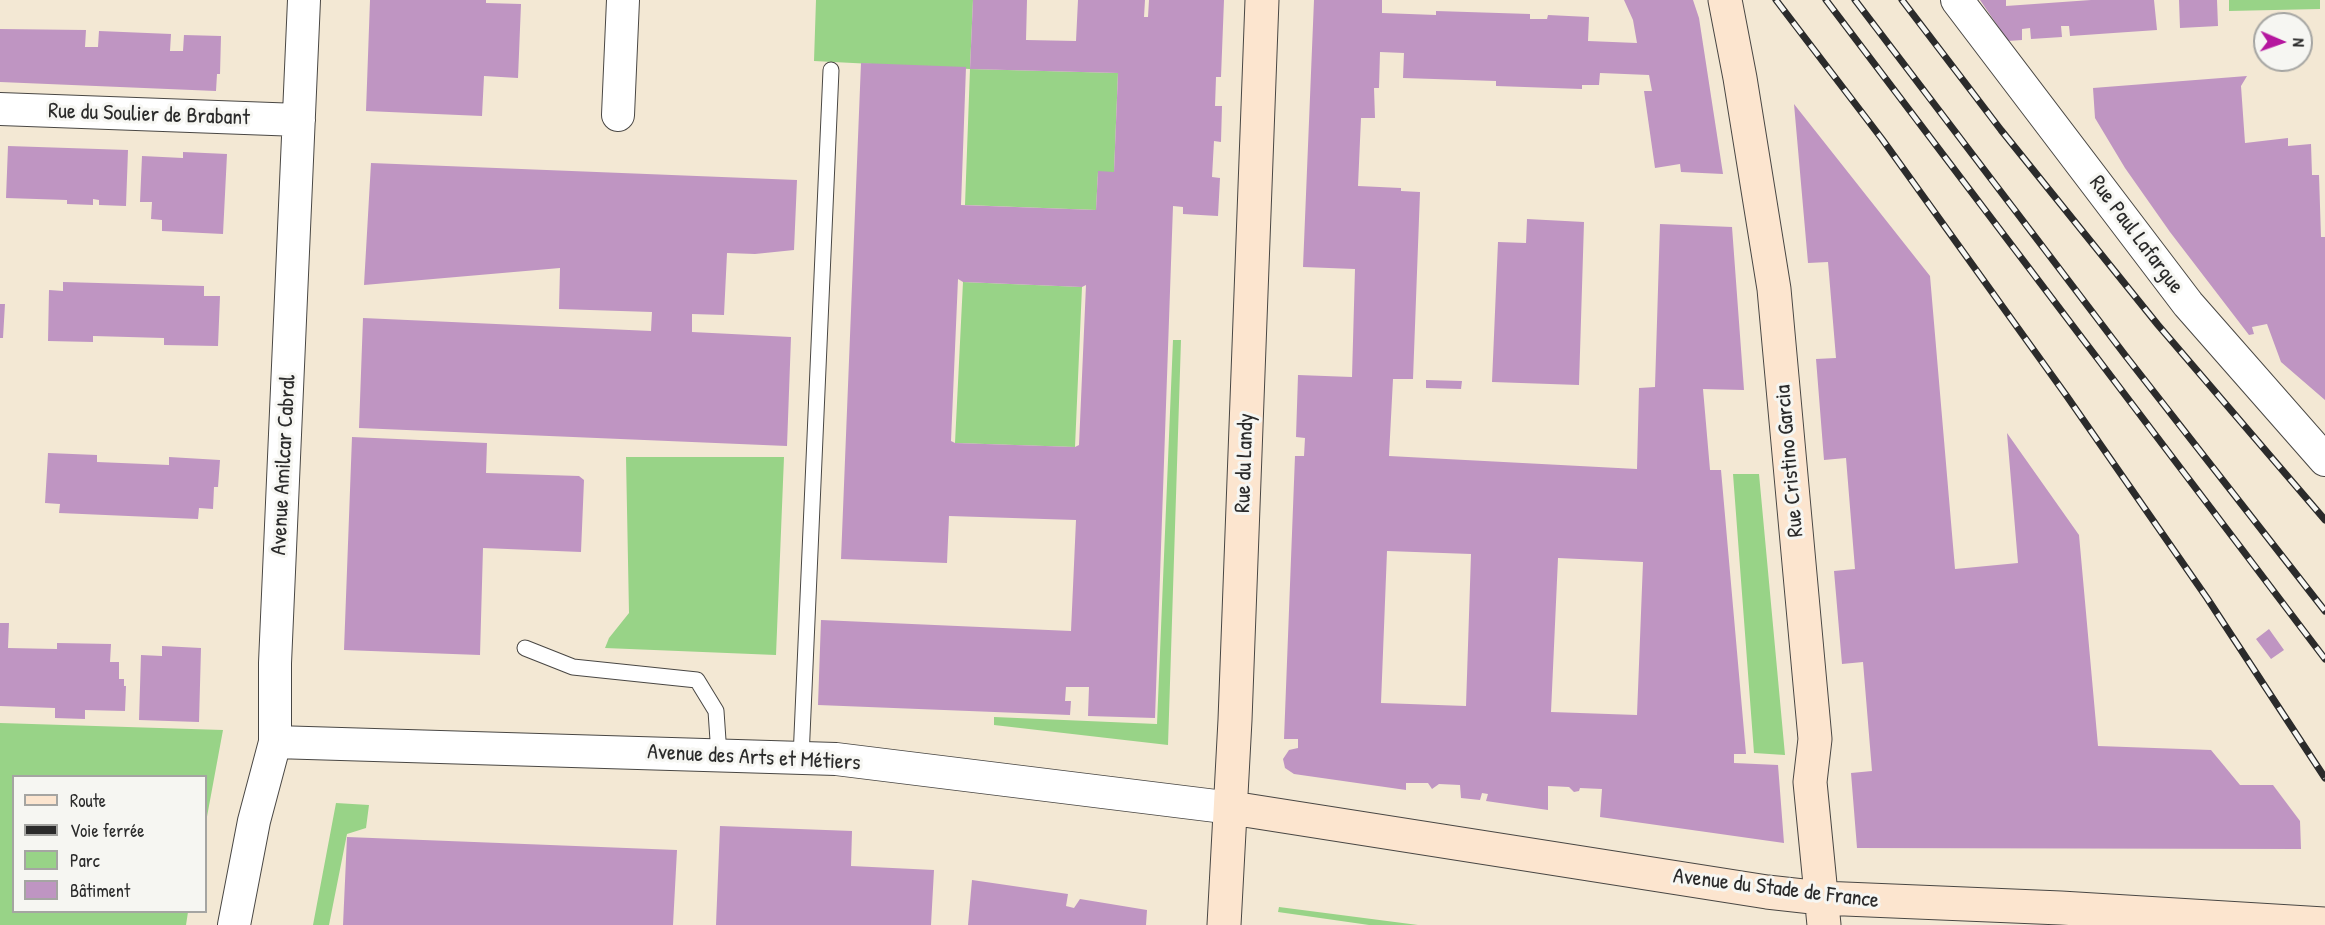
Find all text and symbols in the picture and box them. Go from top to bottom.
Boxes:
north arrow [2253,12,2313,72]
text: N [2288,38,2310,47]
street label: Rue du Soulier de Brabant [48,98,250,132]
street label: Rue Paul Lafargue [2083,171,2189,299]
street label: Avenue Amilcar Cabral [266,374,302,556]
street label: Rue Cristino Garcia [1770,384,1810,538]
street label: Rue du Landy [1230,413,1260,513]
street label: Avenue des Arts et Métiers [647,739,861,777]
legend [12,775,207,913]
text: Route [70,788,106,813]
text: Voie ferrée [70,818,145,843]
text: Parc [70,848,100,873]
street label: Avenue du Stade de France [1672,863,1880,915]
text: Bâtiment [70,878,130,903]

